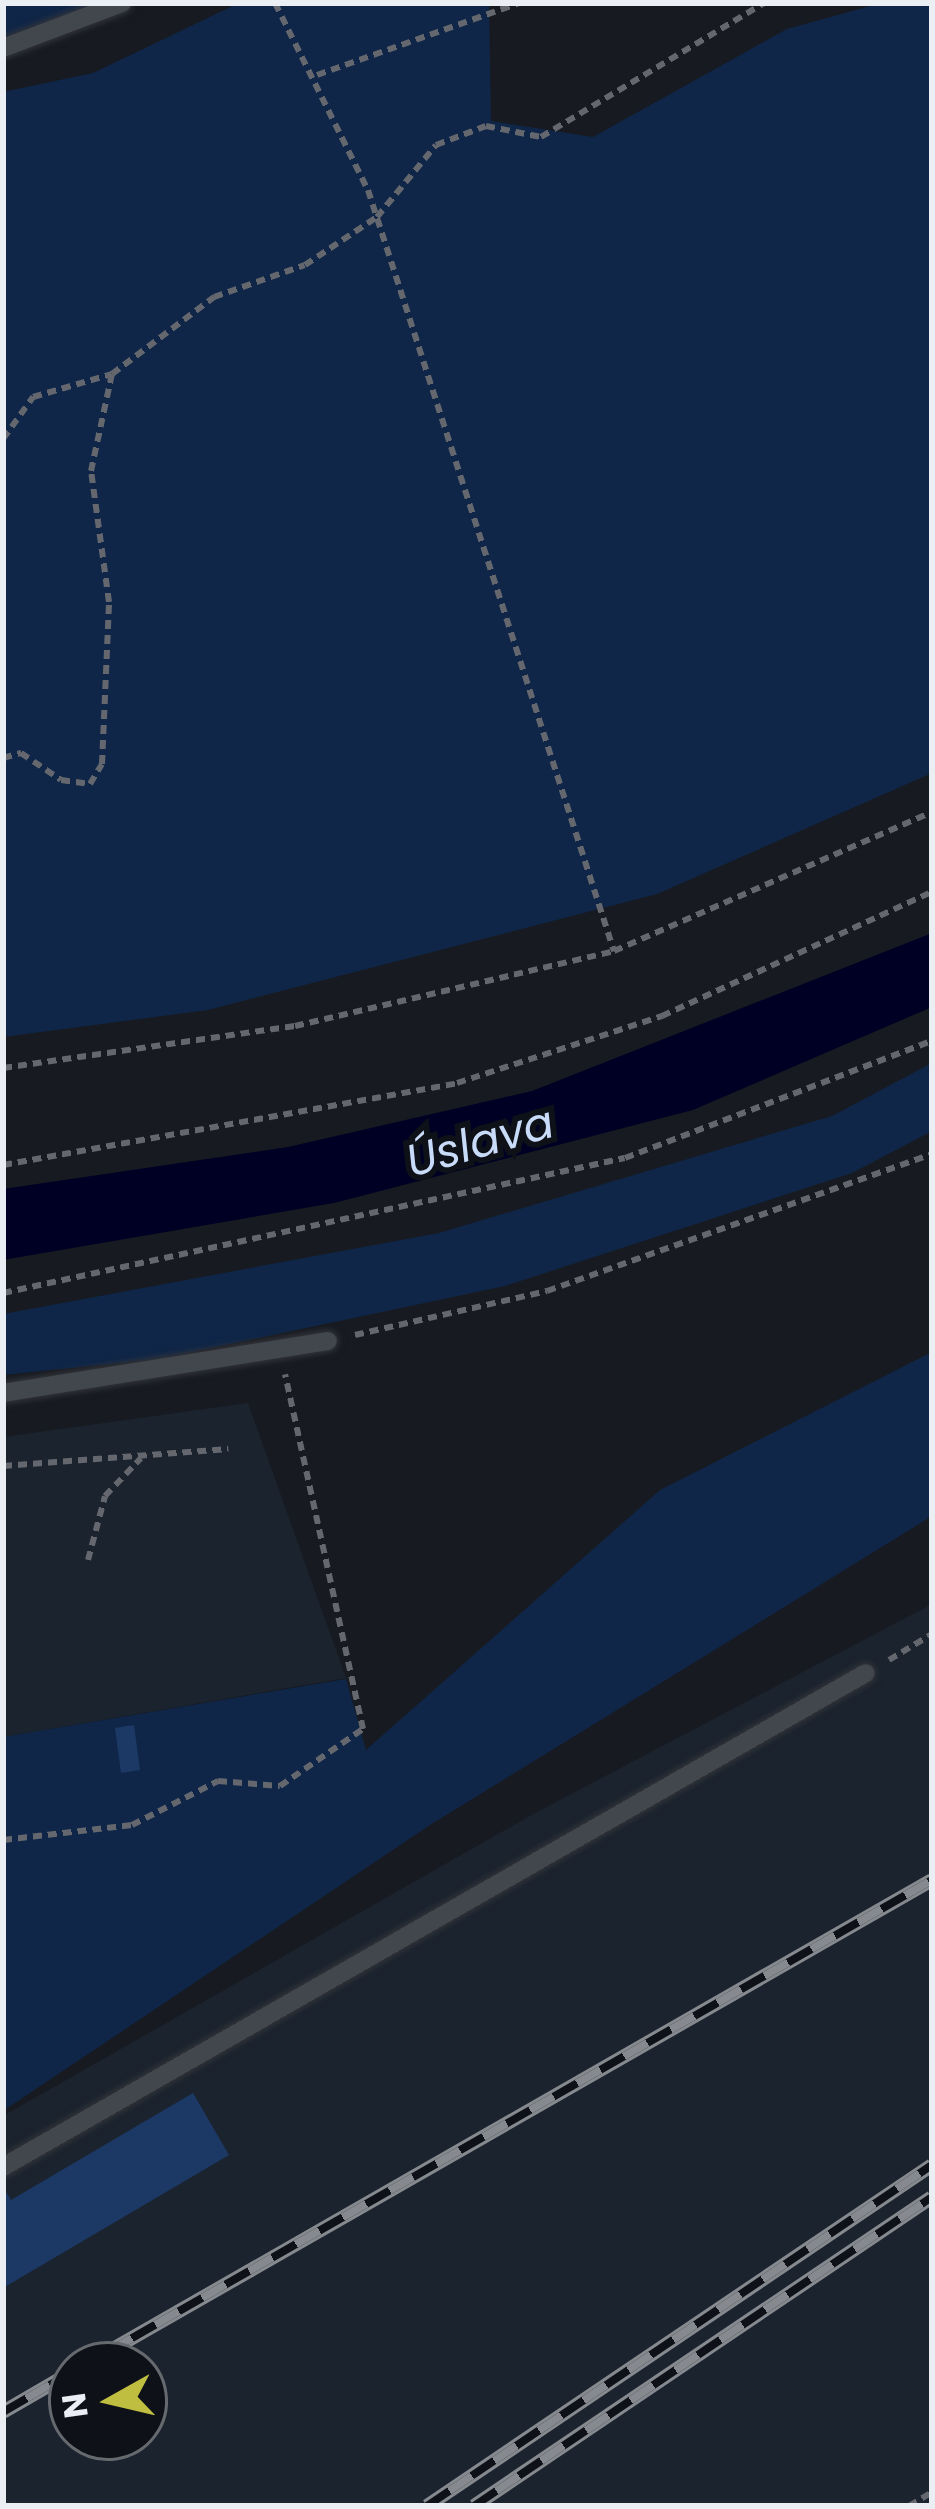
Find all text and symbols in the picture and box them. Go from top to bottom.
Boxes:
water label: Úslava [400,1095,560,1189]
north arrow [48,2341,168,2461]
text: N [50,2390,100,2421]

